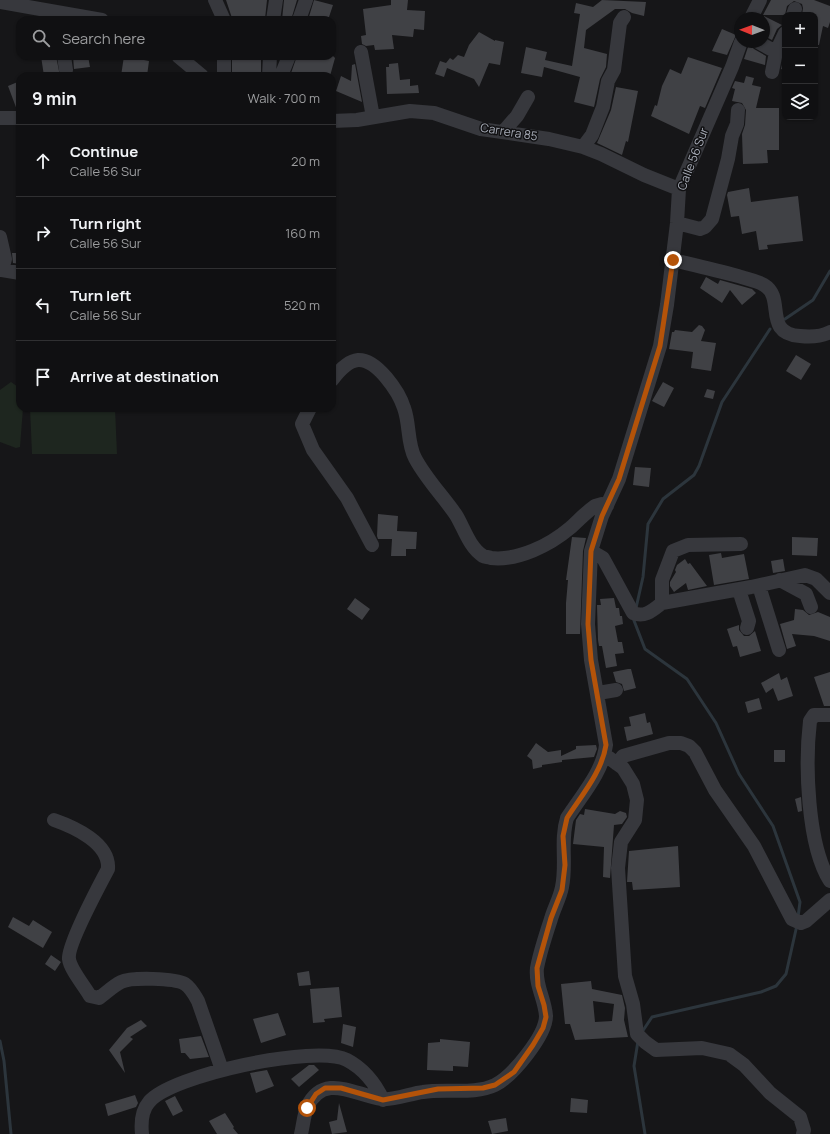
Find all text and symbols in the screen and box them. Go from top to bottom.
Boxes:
north arrow [734,12,770,48]
map controls [782,12,818,120]
button: + [782,12,818,48]
search box [16,16,336,60]
icon: search [30,27,52,49]
text: Search here [62,28,145,49]
button: − [782,48,818,84]
button: layers [782,84,818,120]
text: 9 min [32,87,77,110]
text: Walk · 700 m [248,89,320,107]
street label: Carrera 85 [479,119,539,144]
street label: Calle 56 Sur [673,124,713,193]
text: Continue [70,141,138,162]
icon: ahead [32,150,54,172]
text: 20 m [291,152,320,170]
text: Calle 56 Sur [70,162,141,180]
text: Turn right [70,213,141,234]
icon: right [32,222,54,244]
text: 160 m [285,224,320,242]
text: Calle 56 Sur [70,234,141,252]
route end [664,251,682,269]
text: Turn left [70,285,132,306]
icon: left [32,294,54,316]
text: 520 m [284,296,320,314]
text: Calle 56 Sur [70,306,141,324]
icon: arrive [32,366,54,388]
text: Arrive at destination [70,366,219,387]
route start [298,1099,316,1117]

